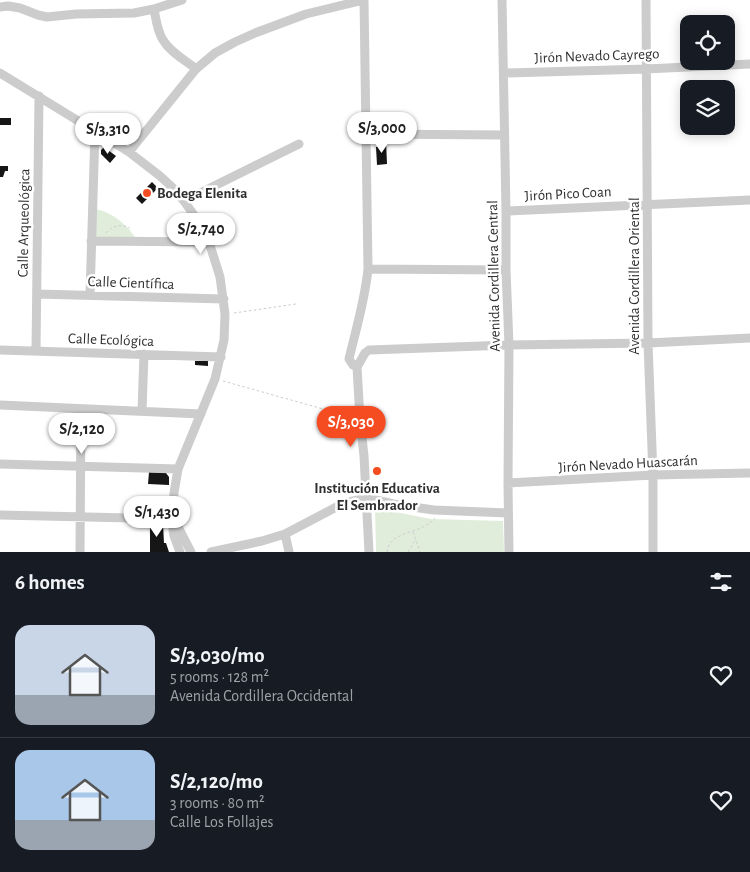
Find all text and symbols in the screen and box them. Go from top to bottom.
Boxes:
map controls [680,15,735,135]
button: locate [680,15,735,70]
street label: Jirón Nevado Cayrego [534,46,660,66]
button: layers [680,80,735,135]
pin: S/3,310 [62,112,154,155]
pin: S/3,000 [336,112,428,154]
text: S/3,000 [358,120,406,136]
text: S/3,310 [86,121,130,137]
street label: Calle Arqueológica [16,168,32,278]
street label: Jirón Pico Coan [524,184,612,204]
place label: Bodega Elenita [157,186,248,201]
marker: Bodega Elenita [141,187,153,199]
street label: Avenida Cordillera Oriental [627,197,642,355]
street label: Avenida Cordillera Central [485,200,503,352]
pin: S/2,740 [155,212,247,255]
text: S/2,740 [177,221,225,237]
street label: Calle Científica [87,274,175,292]
street label: Calle Ecológica [68,331,154,349]
pin: S/3,030 [305,406,397,448]
pin: S/2,120 [36,412,128,455]
text: S/3,030 [328,414,374,430]
text: S/2,120 [59,421,105,437]
street label: Jirón Nevado Huascarán [558,453,698,475]
marker: Institución Educativa El Sembrador [371,465,383,477]
place label: Institución Educativa El Sembrador [314,481,440,513]
pin: S/1,430 [111,496,203,538]
text: S/1,430 [134,504,180,520]
icon: filters [707,568,735,596]
text: 6 homes [15,572,85,593]
icon: home [55,645,115,705]
text: S/3,030/mo [170,645,265,666]
icon: heart [707,661,735,689]
text: 5 rooms · 128 m² [170,669,269,685]
text: Avenida Cordillera Occidental [170,688,353,704]
icon: home [55,770,115,830]
text: S/2,120/mo [170,771,263,792]
icon: heart [707,786,735,814]
text: 3 rooms · 80 m² [170,795,265,811]
text: Calle Los Follajes [170,814,274,830]

